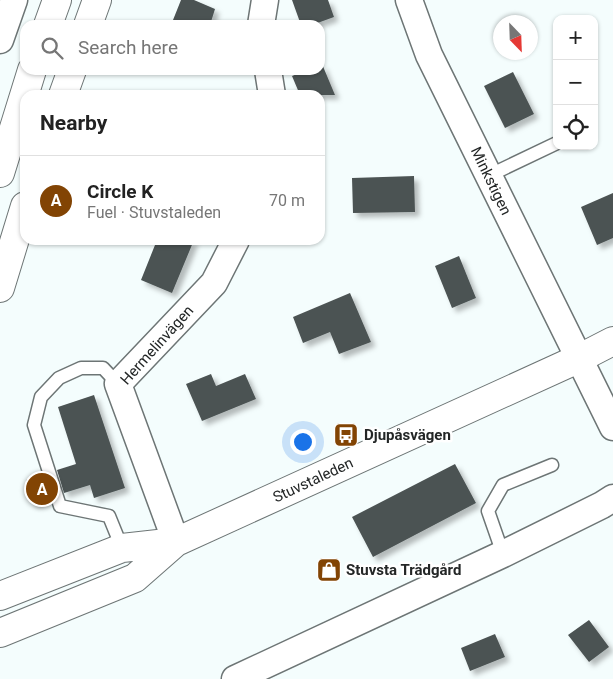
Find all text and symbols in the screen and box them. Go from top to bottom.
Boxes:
north arrow [493,15,538,60]
map controls [553,15,598,150]
button: + [553,15,598,60]
search box [20,20,325,75]
icon: search [38,34,66,62]
text: Search here [78,36,178,59]
button: − [553,60,598,105]
button: locate [553,105,598,150]
text: Nearby [40,111,107,135]
street label: Minkstigen [467,144,515,218]
text: Circle K [87,180,153,203]
text: A [51,191,61,210]
text: 70 m [269,191,305,210]
text: Fuel · Stuvstaleden [87,203,221,222]
street label: Hermelinvägen [117,302,197,388]
bus stop icon: Djupåsvägen [333,422,359,448]
place label: Djupåsvägen [364,426,451,444]
your location [290,429,316,455]
street label: Stuvstaleden [270,454,356,506]
pin: A [26,470,58,508]
shop icon: Stuvsta Trädgård [316,557,342,583]
place label: Stuvsta Trädgård [346,561,461,579]

